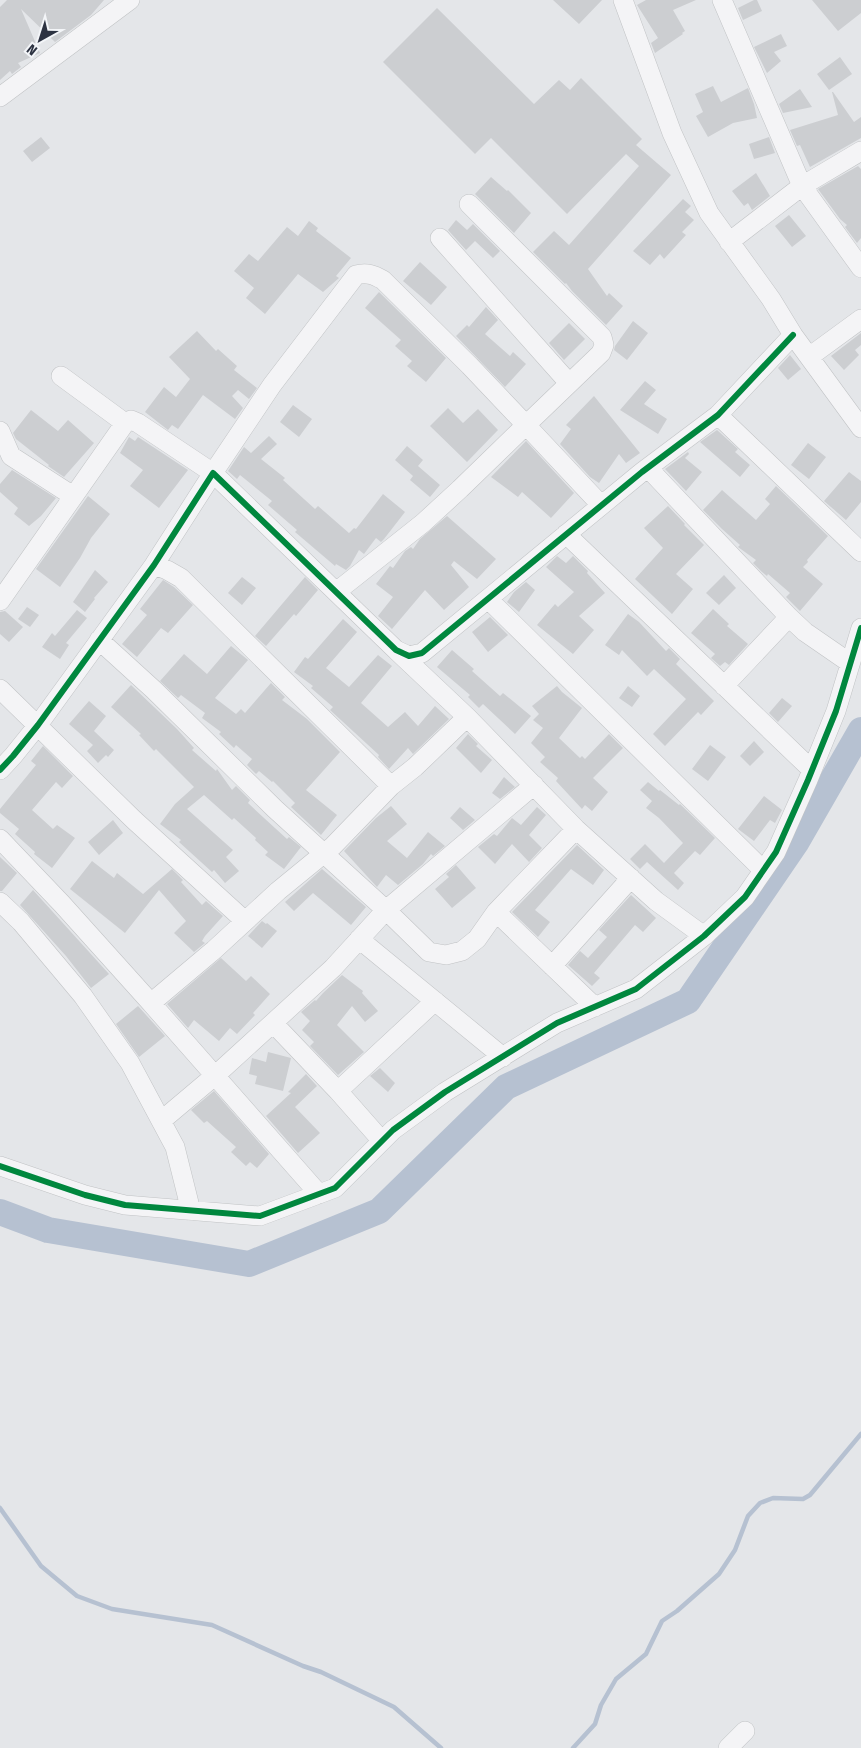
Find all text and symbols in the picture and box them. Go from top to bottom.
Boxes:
north arrow [15,15,65,65]
text: N [24,40,41,59]

